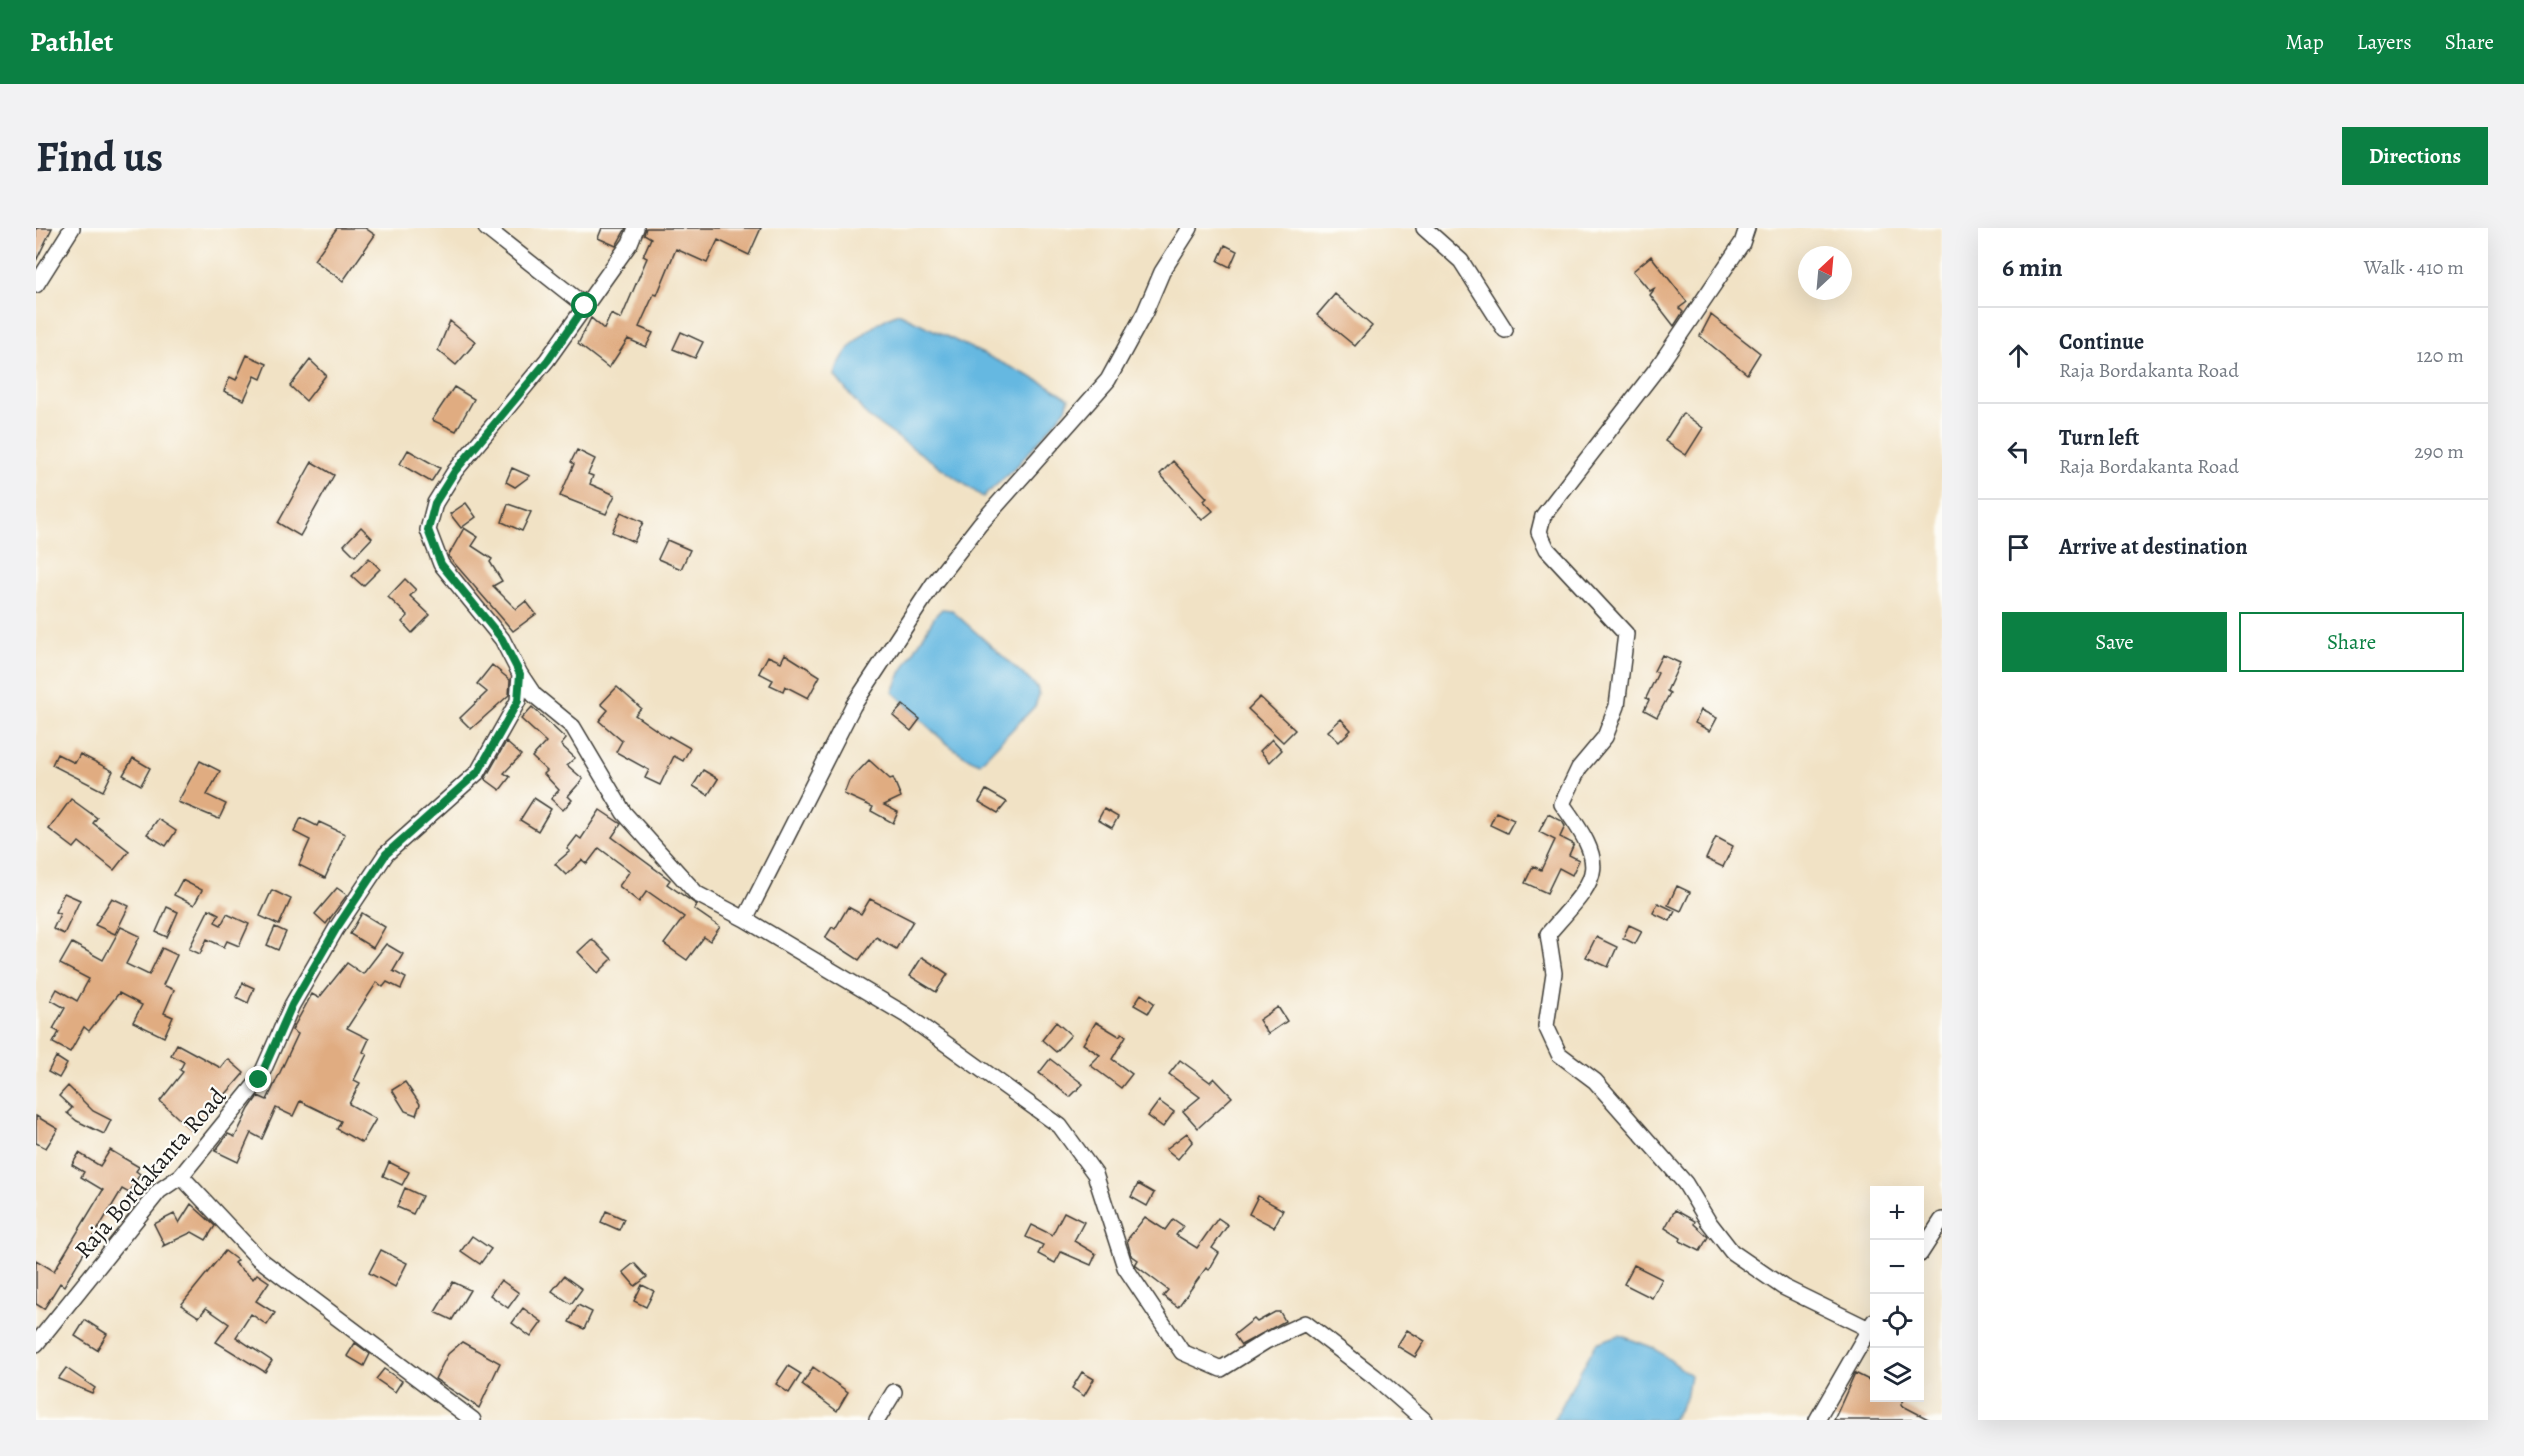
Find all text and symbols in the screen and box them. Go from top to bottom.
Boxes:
text: Pathlet [30,23,113,61]
text: Map [2285,28,2324,56]
text: Layers [2357,28,2412,56]
text: Share [2445,28,2494,56]
button: Directions [2342,127,2488,185]
text: Find us [36,128,163,185]
north arrow [1798,246,1852,300]
text: 6 min [2002,250,2063,285]
text: Walk · 410 m [2364,254,2464,281]
route start [571,292,597,318]
text: Continue [2059,327,2144,357]
icon: ahead [2002,339,2035,372]
text: 120 m [2416,342,2464,369]
text: Raja Bordakanta Road [2059,357,2239,384]
text: Turn left [2059,423,2139,453]
icon: left [2002,435,2035,468]
text: 290 m [2414,438,2464,465]
text: Raja Bordakanta Road [2059,453,2239,480]
icon: arrive [2002,531,2035,564]
text: Arrive at destination [2059,532,2248,562]
button: Save [2002,612,2227,672]
button: Share [2239,612,2464,672]
route end [245,1066,271,1092]
street label: Raja Bordakanta Road [67,1081,233,1265]
map controls [1870,1186,1924,1402]
button: + [1870,1186,1924,1240]
button: − [1870,1240,1924,1294]
button: locate [1870,1294,1924,1348]
button: layers [1870,1348,1924,1402]

